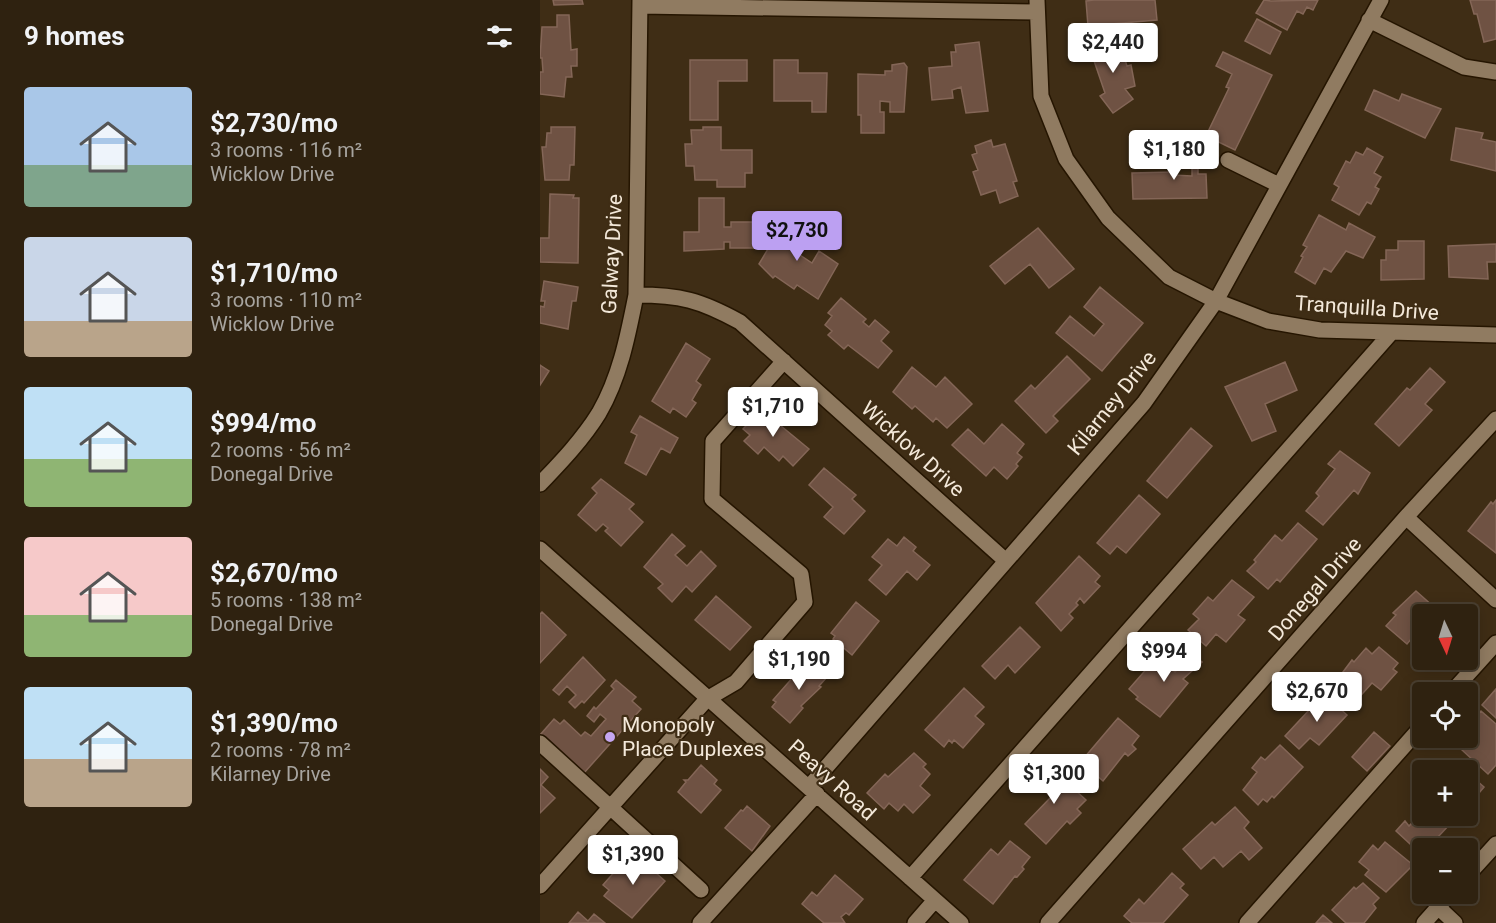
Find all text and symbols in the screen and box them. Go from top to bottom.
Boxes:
icon: filters [483,20,516,53]
text: 9 homes [24,21,125,51]
pin: $2,440 [1064,23,1162,74]
text: $2,440 [1082,30,1144,54]
text: $2,730/mo [210,108,338,138]
icon: home [72,111,144,183]
pin: $1,180 [1125,130,1223,181]
text: $1,180 [1143,137,1205,161]
text: 3 rooms · 116 m² [210,138,362,162]
text: Wicklow Drive [210,162,334,186]
street label: Galway Drive [597,193,627,315]
pin: $2,730 [748,211,846,262]
text: $2,730 [766,218,828,242]
text: $1,710/mo [210,258,338,288]
icon: home [72,261,144,333]
text: 3 rooms · 110 m² [210,288,362,312]
street label: Tranquilla Drive [1294,291,1440,325]
text: Wicklow Drive [210,312,334,336]
street label: Kilarney Drive [1063,346,1161,460]
pin: $1,710 [724,387,822,438]
text: $1,710 [742,394,804,418]
street label: Wicklow Drive [856,396,970,502]
text: $994/mo [210,408,317,438]
icon: home [72,411,144,483]
text: 2 rooms · 56 m² [210,438,351,462]
text: Donegal Drive [210,462,333,486]
street label: Donegal Drive [1264,532,1366,646]
text: $2,670/mo [210,558,338,588]
icon: home [72,561,144,633]
text: 5 rooms · 138 m² [210,588,362,612]
north arrow [1412,604,1478,670]
map controls [1412,604,1478,904]
text: Donegal Drive [210,612,333,636]
pin: $994 [1128,632,1200,683]
text: $994 [1141,639,1187,663]
pin: $1,190 [750,640,848,691]
text: $1,190 [768,647,830,671]
pin: $2,670 [1268,672,1366,723]
text: $2,670 [1286,679,1348,703]
button: locate [1412,682,1478,748]
text: $1,390/mo [210,708,338,738]
icon: home [72,711,144,783]
place label: Monopoly Place Duplexes [622,713,765,761]
marker: Monopoly Place Duplexes [603,730,617,744]
street label: Peavy Road [783,735,881,825]
text: 2 rooms · 78 m² [210,738,351,762]
pin: $1,300 [1005,754,1103,805]
button: + [1412,760,1478,826]
text: $1,300 [1023,761,1085,785]
text: Kilarney Drive [210,762,331,786]
pin: $1,390 [584,835,682,886]
button: − [1412,838,1478,904]
text: $1,390 [602,842,664,866]

